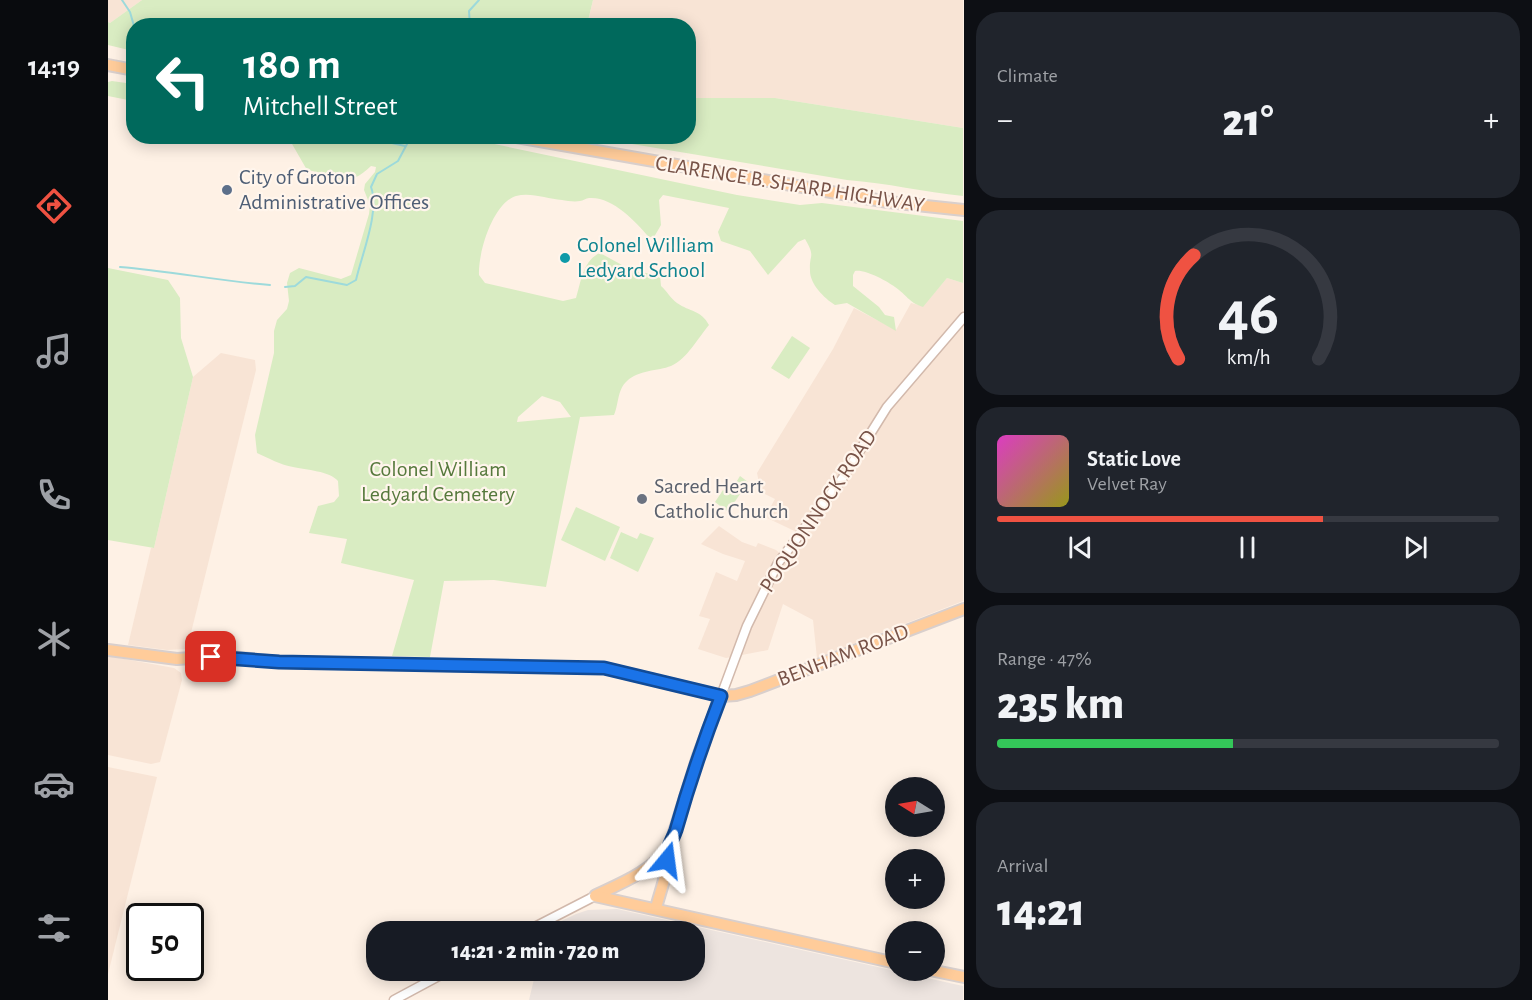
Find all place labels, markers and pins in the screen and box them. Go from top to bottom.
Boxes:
place label: City of Groton Administrative Offices [239,166,429,213]
marker: City of Groton Administrative Offices [220,183,234,197]
place label: Colonel William Ledyard School [577,234,714,281]
marker: Colonel William Ledyard School [558,251,572,265]
place label: Sacred Heart Catholic Church [654,475,789,522]
marker: Sacred Heart Catholic Church [635,492,649,506]
pin [185,631,236,682]

